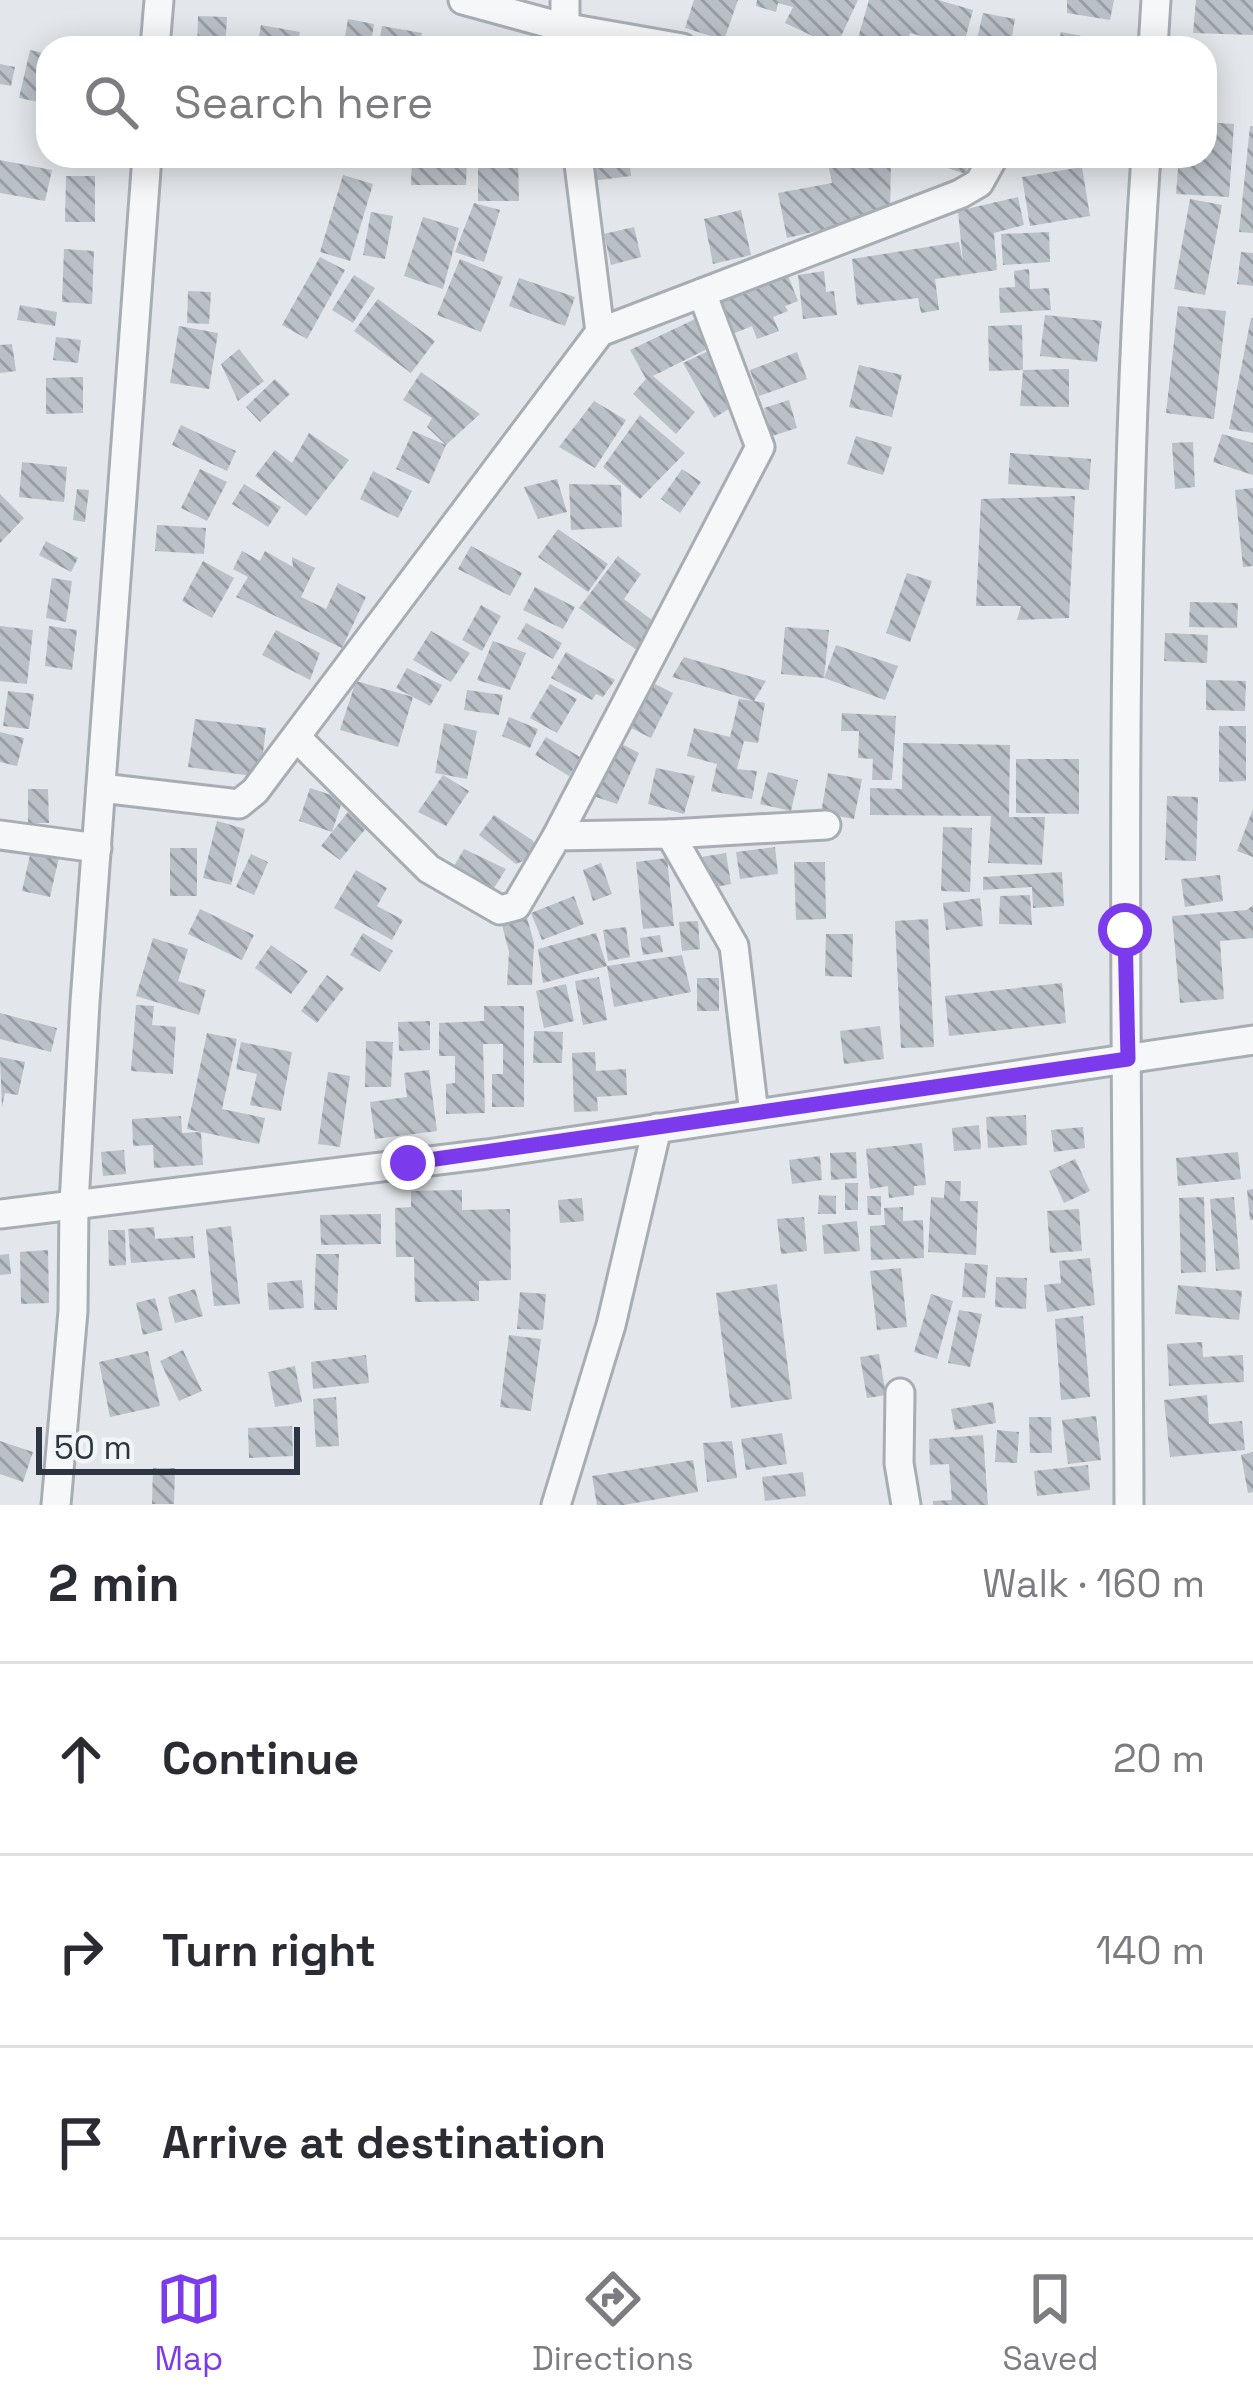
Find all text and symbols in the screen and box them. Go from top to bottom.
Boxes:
search box [36,36,1217,168]
icon: search [78,69,144,135]
text: Search here [174,74,433,131]
route start [1098,903,1152,957]
route end [381,1136,435,1190]
scale bar [36,1421,300,1474]
text: 50 m [54,1427,132,1469]
text: 2 min [48,1551,180,1616]
text: Walk · 160 m [982,1559,1205,1608]
icon: ahead [48,1726,114,1792]
text: Continue [162,1730,359,1787]
text: 20 m [1113,1734,1205,1783]
icon: right [48,1918,114,1984]
text: Turn right [162,1922,376,1979]
text: 140 m [1096,1926,1205,1975]
icon: arrive [48,2110,114,2176]
text: Arrive at destination [162,2114,606,2171]
tab: Map [154,2266,223,2380]
tab: Directions [532,2266,694,2380]
tab: Saved [1002,2266,1099,2380]

